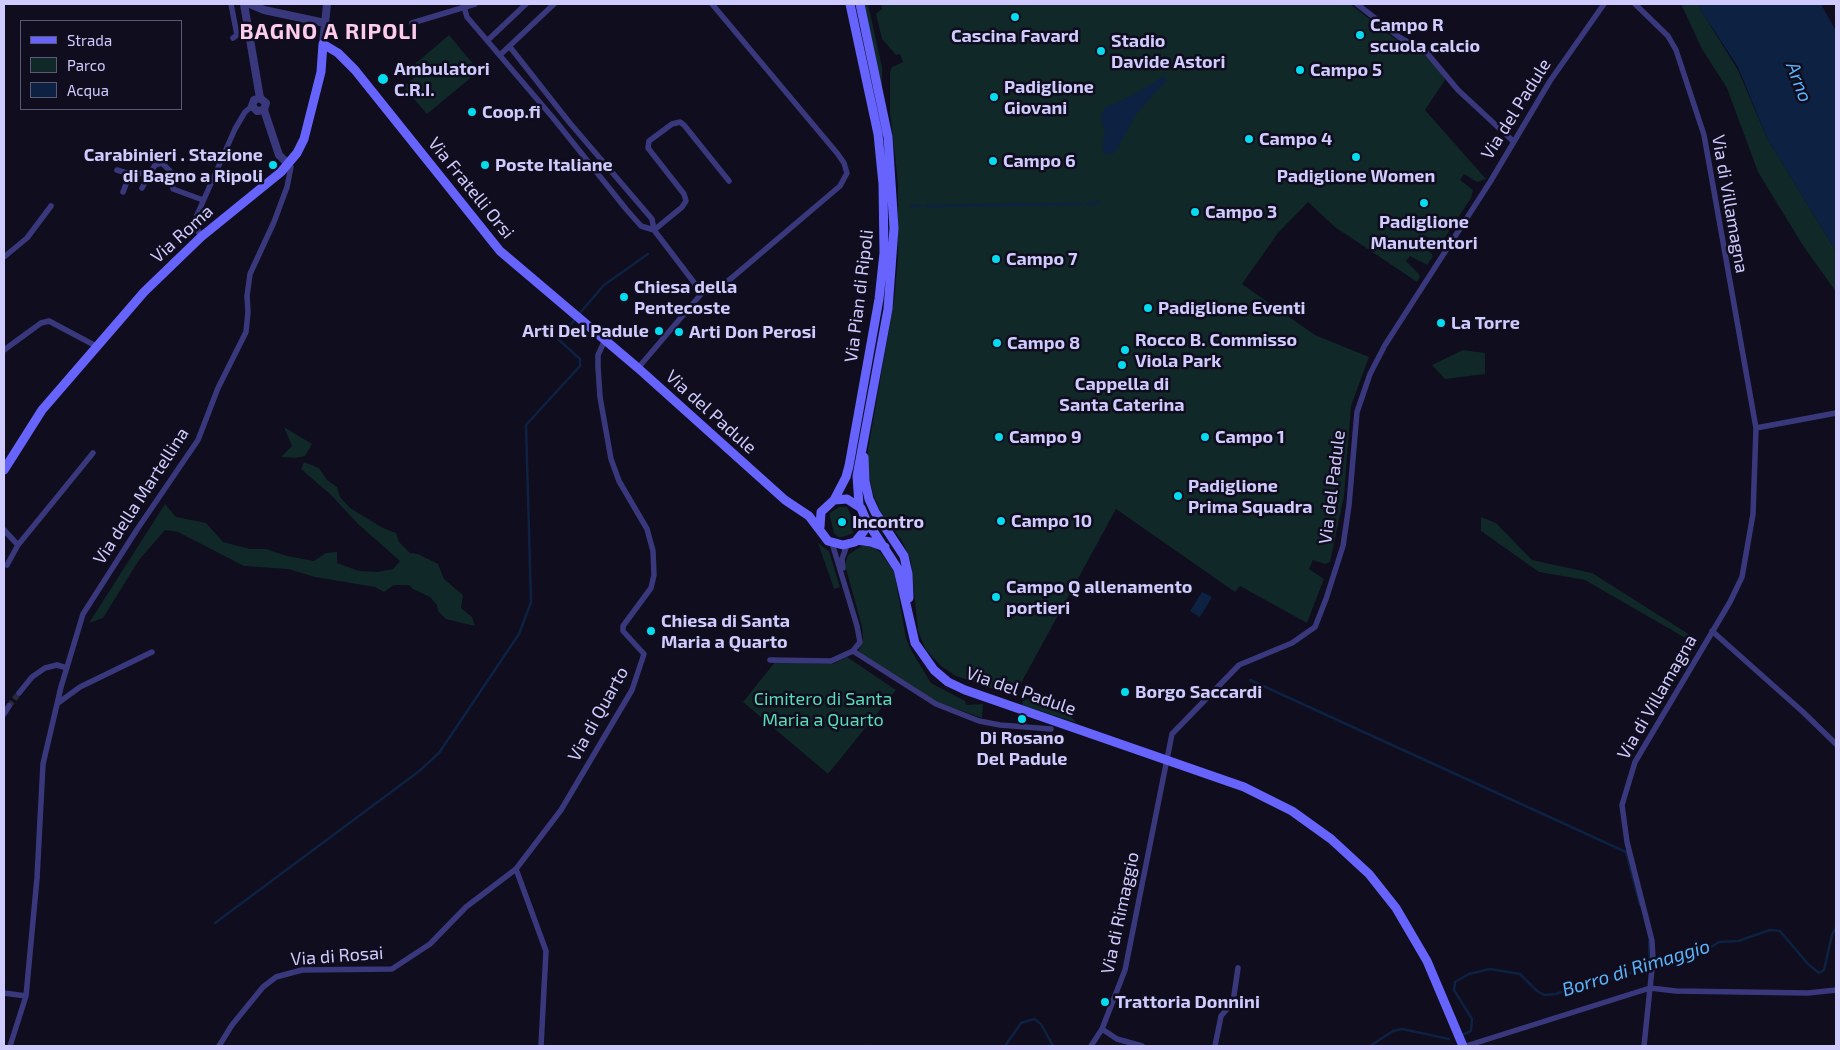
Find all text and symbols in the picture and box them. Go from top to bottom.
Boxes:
marker: Cascina Favard [1009,11,1021,23]
place label: Campo R scuola calcio [1370,14,1480,56]
district label: BAGNO A RIPOLI [238,19,420,45]
legend [20,20,182,110]
place label: Cascina Favard [951,25,1079,47]
marker: Campo R scuola calcio [1354,29,1366,41]
place label: Stadio Davide Astori [1111,30,1225,72]
text: Strada [67,31,112,49]
marker: Stadio Davide Astori [1095,45,1107,57]
street label: Via del Padule [1476,55,1556,163]
text: Parco [67,56,106,74]
place label: Ambulatori C.R.I. [394,58,490,100]
place label: Campo 5 [1310,59,1382,81]
water label: Arno [1781,59,1817,105]
marker: Campo 5 [1294,64,1306,76]
marker: Ambulatori C.R.I. [376,72,390,86]
place label: Padiglione Giovani [1004,76,1094,118]
text: Acqua [67,81,109,99]
marker: Padiglione Giovani [988,91,1000,103]
place label: Coop.fi [482,101,541,123]
marker: Coop.fi [466,106,478,118]
place label: Campo 4 [1259,128,1332,150]
street label: Via Fratelli Orsi [423,133,519,243]
marker: Campo 4 [1243,133,1255,145]
street label: Via di Villamagna [1707,133,1753,275]
place label: Carabinieri . Stazione di Bagno a Ripoli [84,144,263,186]
place label: Campo 6 [1003,150,1076,172]
marker: Padiglione Women [1350,151,1362,163]
place label: Poste Italiane [495,154,613,176]
marker: Campo 6 [987,155,999,167]
marker: Carabinieri . Stazione di Bagno a Ripoli [267,159,279,171]
marker: Poste Italiane [479,159,491,171]
place label: Padiglione Women [1277,165,1435,187]
marker: Padiglione Manutentori [1418,197,1430,209]
street label: Via Roma [146,200,218,268]
place label: Campo 3 [1205,201,1277,223]
marker: Campo 3 [1189,206,1201,218]
place label: Padiglione Manutentori [1370,211,1478,253]
street label: Via Pian di Ripoli [840,228,878,364]
place label: Campo 7 [1006,248,1078,270]
marker: Campo 7 [990,253,1002,265]
place label: Chiesa della Pentecoste [634,276,737,318]
marker: Chiesa della Pentecoste [618,291,630,303]
place label: Padiglione Eventi [1158,297,1306,319]
marker: Padiglione Eventi [1142,302,1154,314]
place label: La Torre [1451,312,1520,334]
marker: La Torre [1435,317,1447,329]
place label: Arti Del Padule [522,320,649,342]
place label: Arti Don Perosi [689,321,816,343]
marker: Arti Del Padule [653,325,665,337]
marker: Arti Don Perosi [673,326,685,338]
place label: Rocco B. Commisso Viola Park [1135,329,1297,372]
place label: Campo 8 [1007,332,1080,354]
marker: Campo 8 [991,337,1003,349]
marker: Rocco B. Commisso Viola Park [1119,344,1131,356]
marker: Cappella di Santa Caterina [1116,359,1128,371]
street label: Via del Padule [661,366,761,458]
place label: Cappella di Santa Caterina [1059,373,1185,416]
street label: Via della Martellina [89,424,193,568]
place label: Campo 9 [1009,426,1082,448]
place label: Campo 1 [1215,426,1285,448]
street label: Via del Padule [1314,429,1350,545]
marker: Campo 9 [993,431,1005,443]
marker: Campo 1 [1199,431,1211,443]
place label: Padiglione Prima Squadra [1188,475,1313,518]
marker: Padiglione Prima Squadra [1172,490,1184,502]
place label: Campo 10 [1011,510,1092,532]
place label: Incontro [852,511,924,533]
marker: Campo 10 [995,515,1007,527]
marker: Incontro [836,516,848,528]
place label: Campo Q allenamento portieri [1006,576,1192,618]
marker: Campo Q allenamento portieri [990,591,1002,603]
place label: Chiesa di Santa Maria a Quarto [661,610,790,652]
marker: Chiesa di Santa Maria a Quarto [645,625,657,637]
street label: Via di Villamagna [1613,631,1701,763]
street label: Via del Padule [963,662,1079,720]
street label: Via di Quarto [563,663,633,765]
place label: Borgo Saccardi [1135,681,1262,703]
marker: Borgo Saccardi [1119,686,1131,698]
park label: Cimitero di Santa Maria a Quarto [754,688,892,731]
marker: Di Rosano Del Padule [1016,713,1028,725]
place label: Di Rosano Del Padule [976,727,1068,770]
street label: Via di Rimaggio [1097,850,1143,976]
water label: Borro di Rimaggio [1559,935,1713,1001]
street label: Via di Rosai [290,942,384,970]
place label: Trattoria Donnini [1115,991,1260,1013]
marker: Trattoria Donnini [1099,996,1111,1008]

